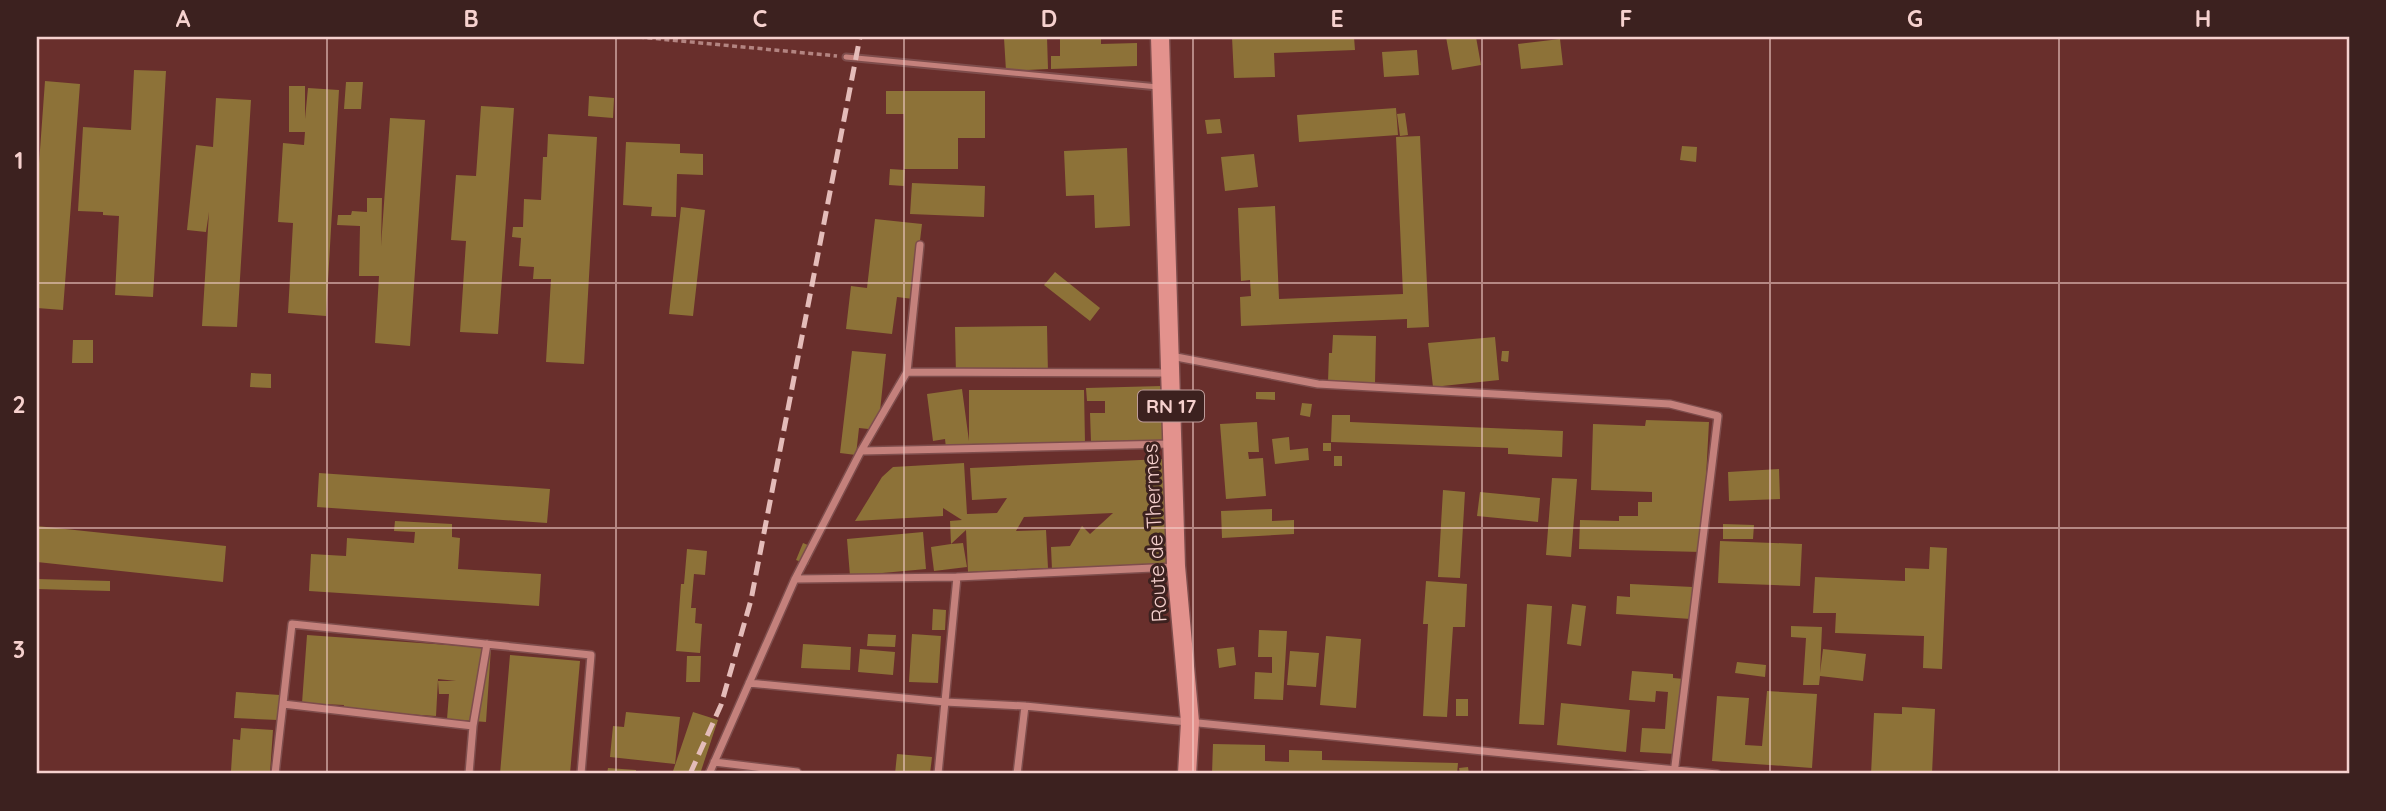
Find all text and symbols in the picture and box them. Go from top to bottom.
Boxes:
text: A [176,4,191,33]
text: B [463,4,479,33]
text: C [753,4,767,33]
text: D [1041,4,1057,33]
text: E [1330,4,1344,33]
text: F [1620,4,1632,33]
text: G [1907,4,1923,33]
text: H [2195,4,2211,33]
text: 1 [15,146,23,175]
text: 2 [12,390,26,419]
road number: RN 17 [1138,390,1204,422]
street label: Route de Thermes [1136,443,1172,623]
text: 3 [13,635,25,664]

